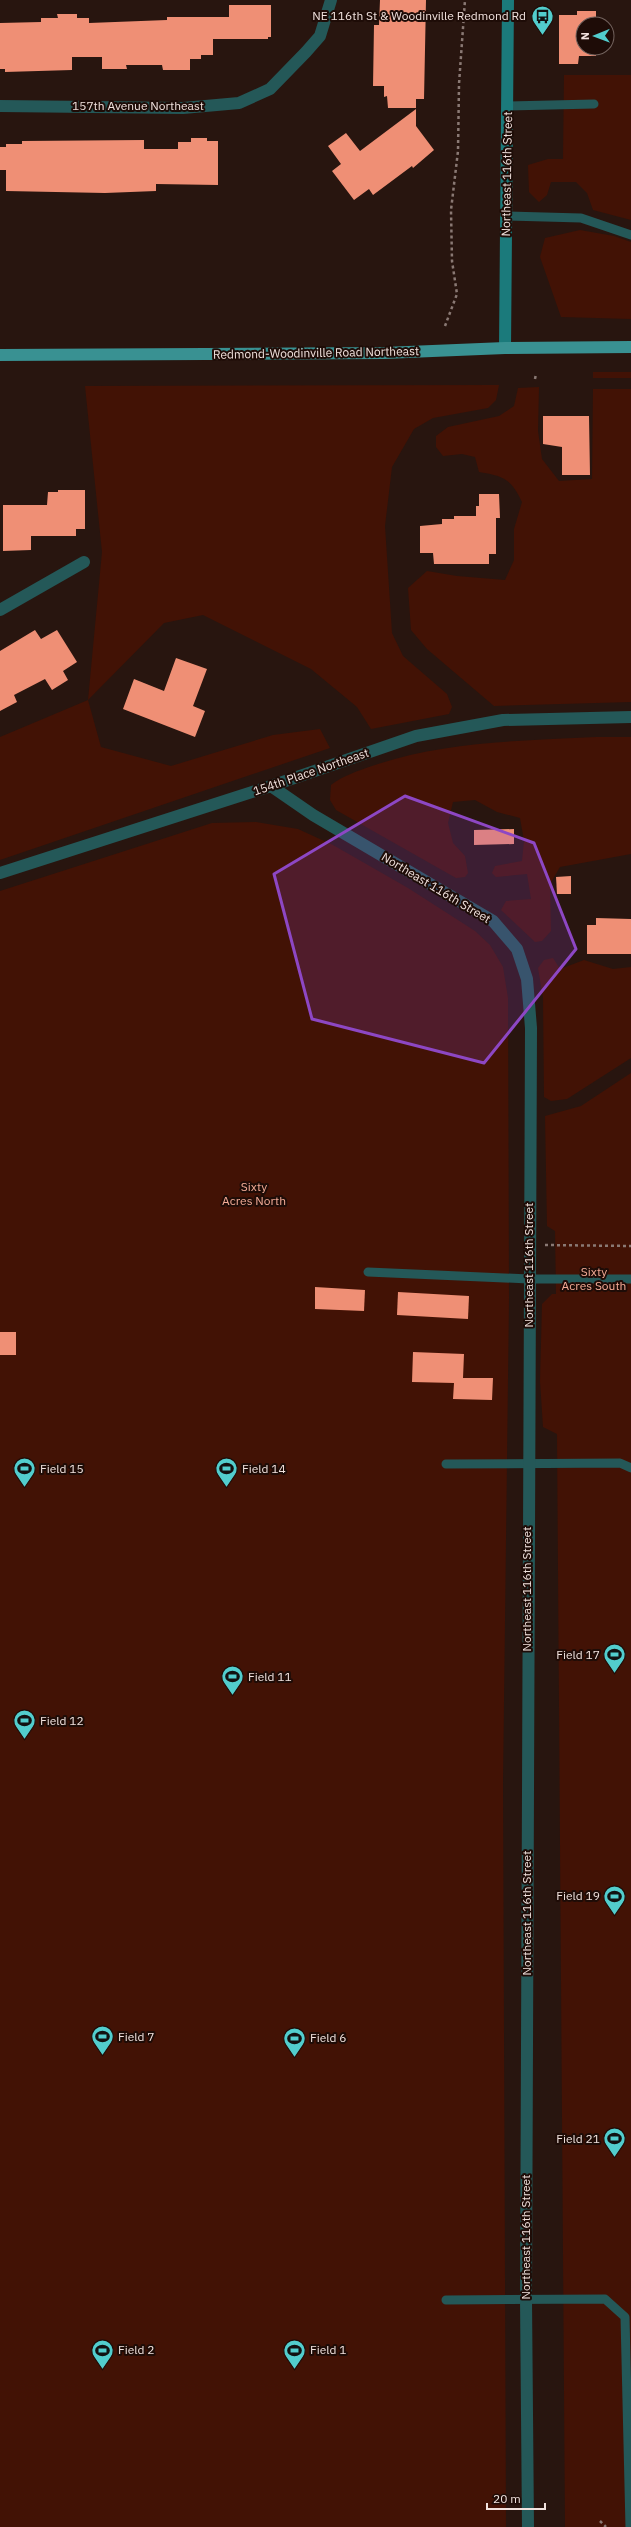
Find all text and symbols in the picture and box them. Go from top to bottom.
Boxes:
bus stop icon: NE 116th St & Woodinville Redmond Rd [529,3,555,36]
place label: NE 116th St & Woodinville Redmond Rd [312,8,526,23]
north arrow [575,16,615,56]
text: N [578,32,592,40]
street label: 157th Avenue Northeast [72,98,204,113]
street label: Northeast 116th Street [498,111,515,237]
street label: Redmond-Woodinville Road Northeast [213,343,419,362]
street label: 154th Place Northeast [251,745,371,798]
street label: Northeast 116th Street [379,849,494,926]
park label: Sixty Acres North [222,1179,286,1208]
street label: Northeast 116th Street [521,1203,536,1327]
park label: Sixty Acres South [562,1264,626,1293]
sports icon: Field 15 [11,1456,37,1489]
sports icon: Field 14 [214,1456,240,1489]
place label: Field 15 [40,1461,84,1476]
place label: Field 14 [242,1461,286,1476]
street label: Northeast 116th Street [519,1527,534,1651]
sports icon: Field 17 [602,1642,628,1675]
place label: Field 17 [556,1647,600,1662]
sports icon: Field 11 [219,1664,245,1697]
place label: Field 11 [248,1669,292,1684]
sports icon: Field 12 [11,1708,37,1741]
place label: Field 12 [40,1713,84,1728]
street label: Northeast 116th Street [519,1851,534,1975]
sports icon: Field 19 [602,1883,628,1916]
place label: Field 19 [556,1888,600,1903]
sports icon: Field 7 [89,2024,115,2057]
sports icon: Field 6 [282,2025,308,2058]
place label: Field 7 [118,2029,155,2044]
place label: Field 6 [310,2030,347,2045]
sports icon: Field 21 [602,2126,628,2159]
place label: Field 21 [556,2131,600,2146]
street label: Northeast 116th Street [518,2175,533,2299]
sports icon: Field 2 [89,2337,115,2370]
sports icon: Field 1 [282,2337,308,2370]
place label: Field 2 [118,2342,155,2357]
place label: Field 1 [310,2342,347,2357]
scale bar [487,2485,545,2511]
text: 20 m [493,2491,521,2506]

